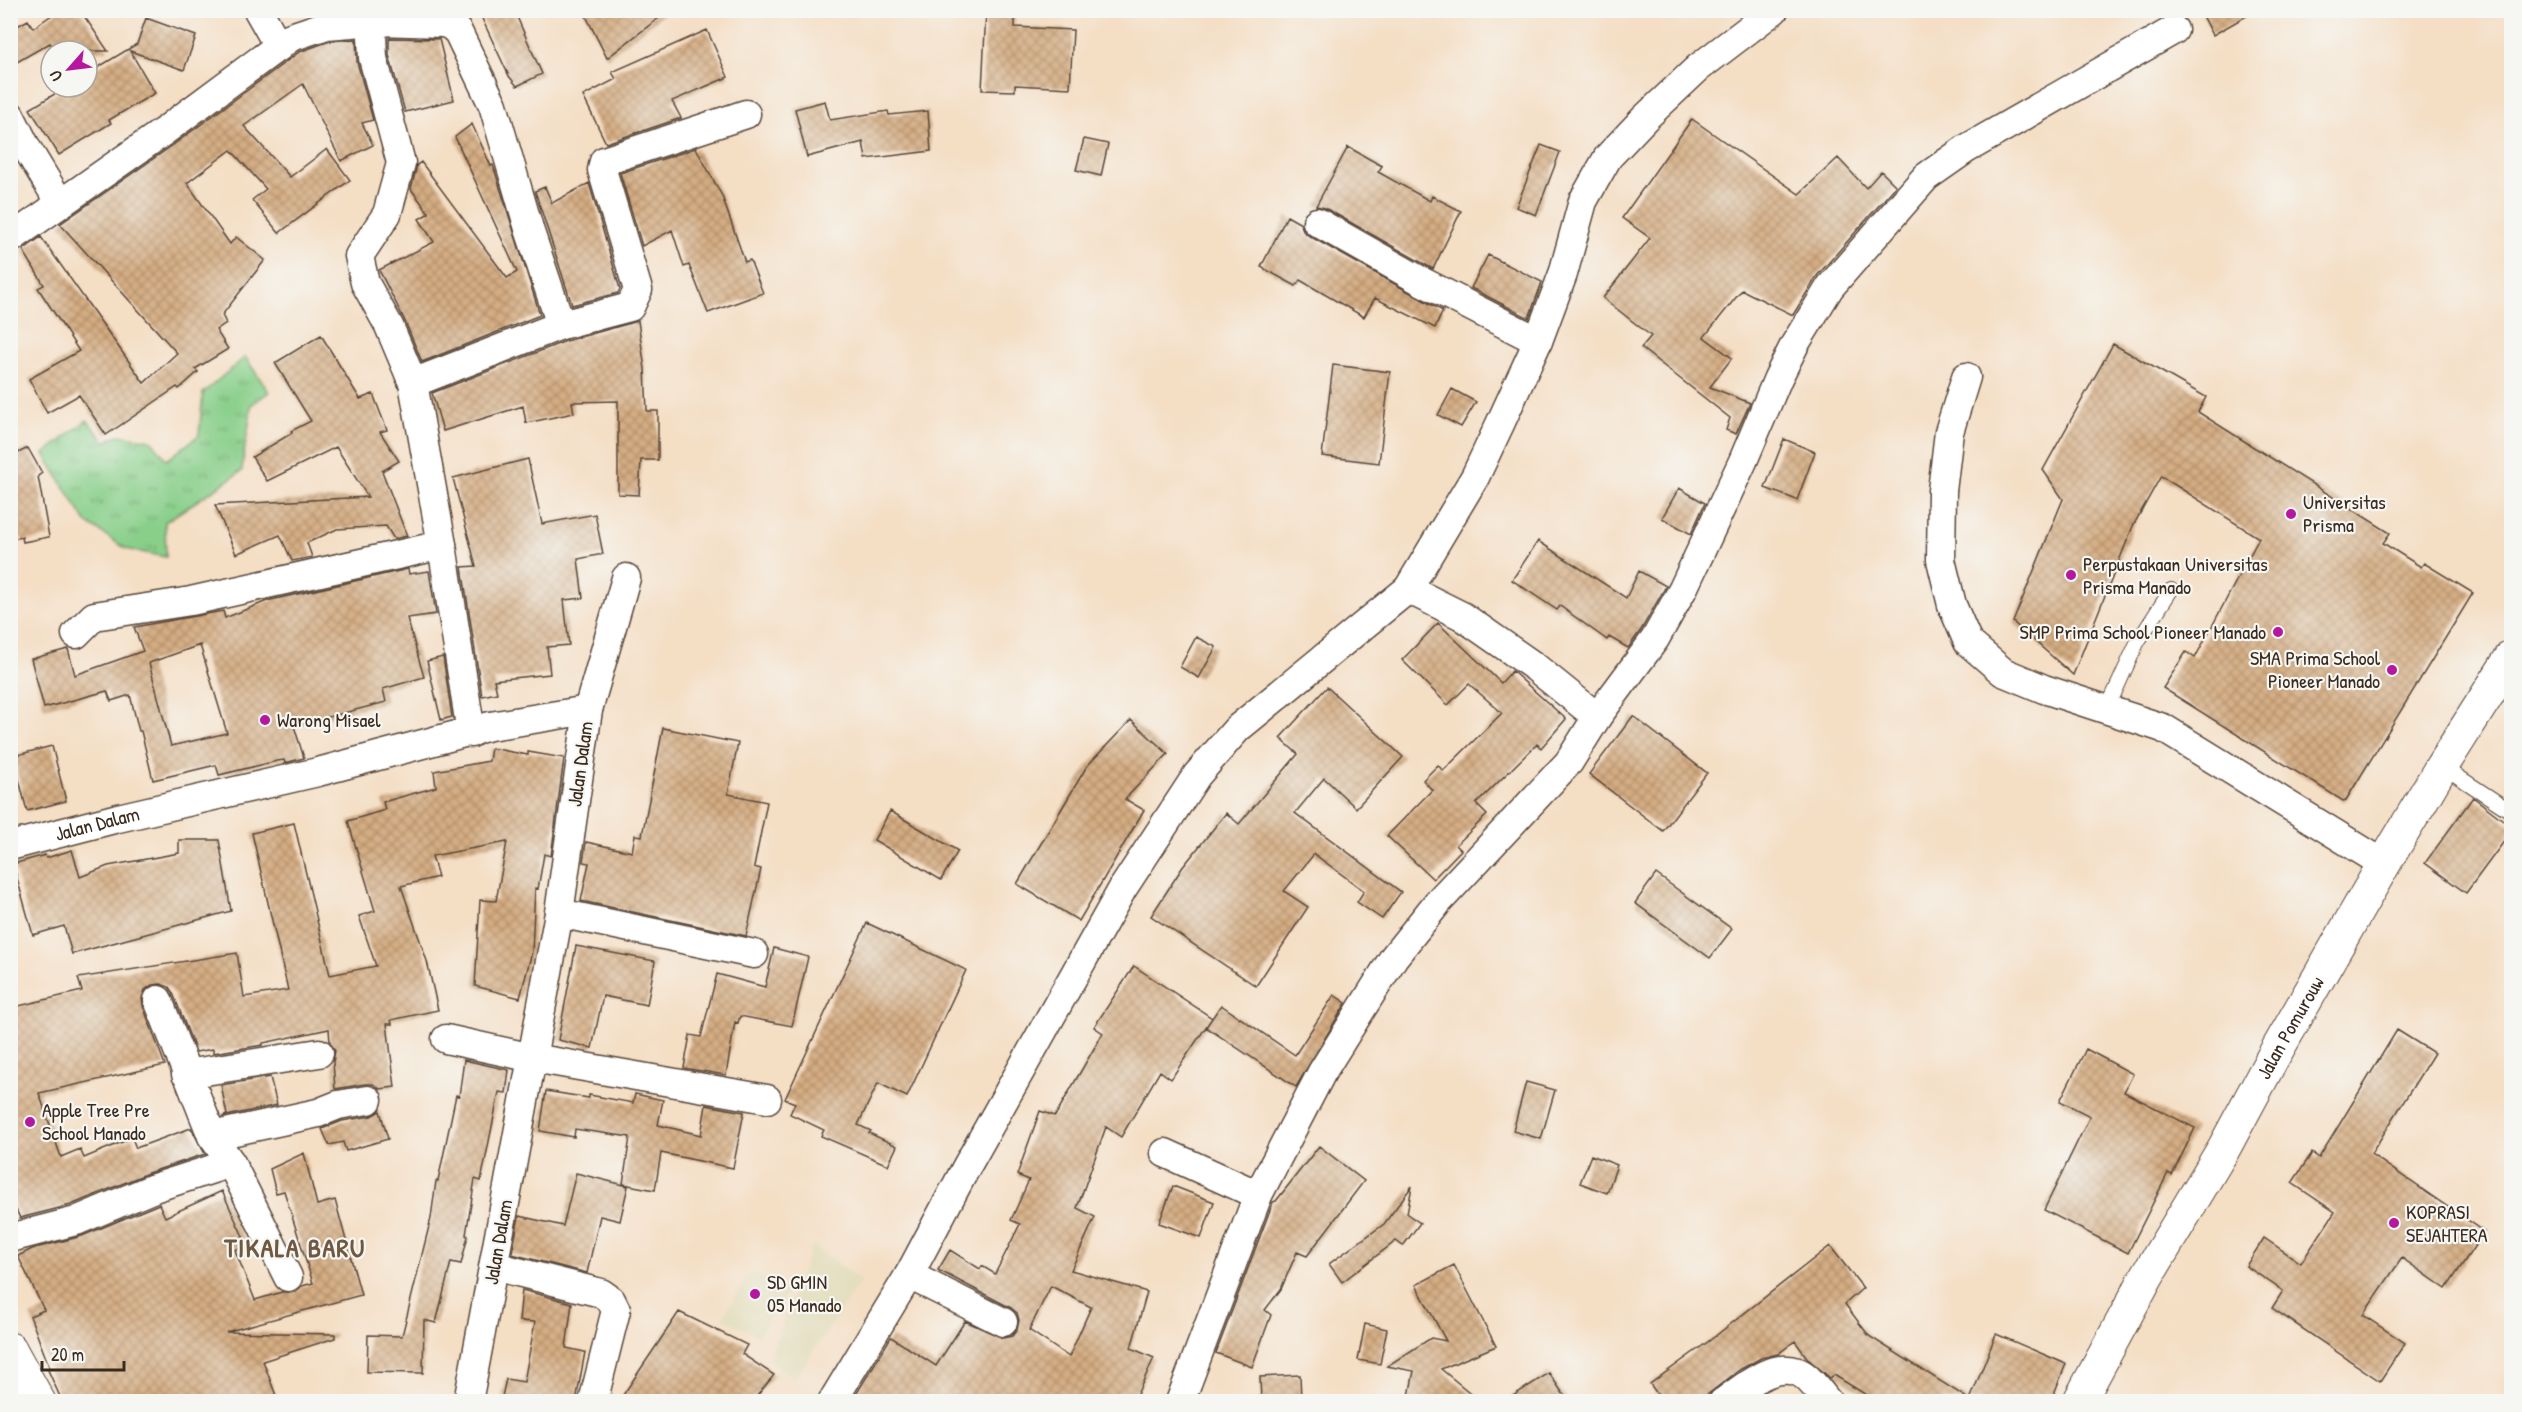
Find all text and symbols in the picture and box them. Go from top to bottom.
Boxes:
north arrow [39,39,99,99]
text: U [44,67,68,85]
place label: Universitas Prisma [2303,488,2386,538]
marker: Universitas Prisma [2284,507,2298,521]
place label: Perpustakaan Universitas Prisma Manado [2083,550,2268,600]
marker: Perpustakaan Universitas Prisma Manado [2064,568,2078,582]
place label: SMP Prima School Pioneer Manado [2020,618,2266,645]
marker: SMP Prima School Pioneer Manado [2271,625,2285,639]
place label: SMA Prima School Pioneer Manado [2250,644,2381,694]
marker: SMA Prima School Pioneer Manado [2385,663,2399,677]
place label: Warong Misael [277,706,381,733]
marker: Warong Misael [258,713,272,727]
street label: Jalan Dalam [560,719,599,808]
street label: Jalan Dalam [52,800,142,847]
street label: Jalan Pomurouw [2250,971,2330,1084]
place label: Apple Tree Pre School Manado [42,1096,150,1146]
marker: Apple Tree Pre School Manado [23,1115,37,1129]
street label: Jalan Dalam [477,1197,518,1287]
place label: KOPRASI SEJAHTERA [2406,1198,2488,1248]
marker: KOPRASI SEJAHTERA [2387,1216,2401,1230]
district label: TIKALA BARU [223,1230,366,1265]
place label: SD GMIN 05 Manado [767,1268,842,1318]
marker: SD GMIN 05 Manado [748,1287,762,1301]
scale bar [42,1334,124,1372]
text: 20 m [51,1342,84,1367]

